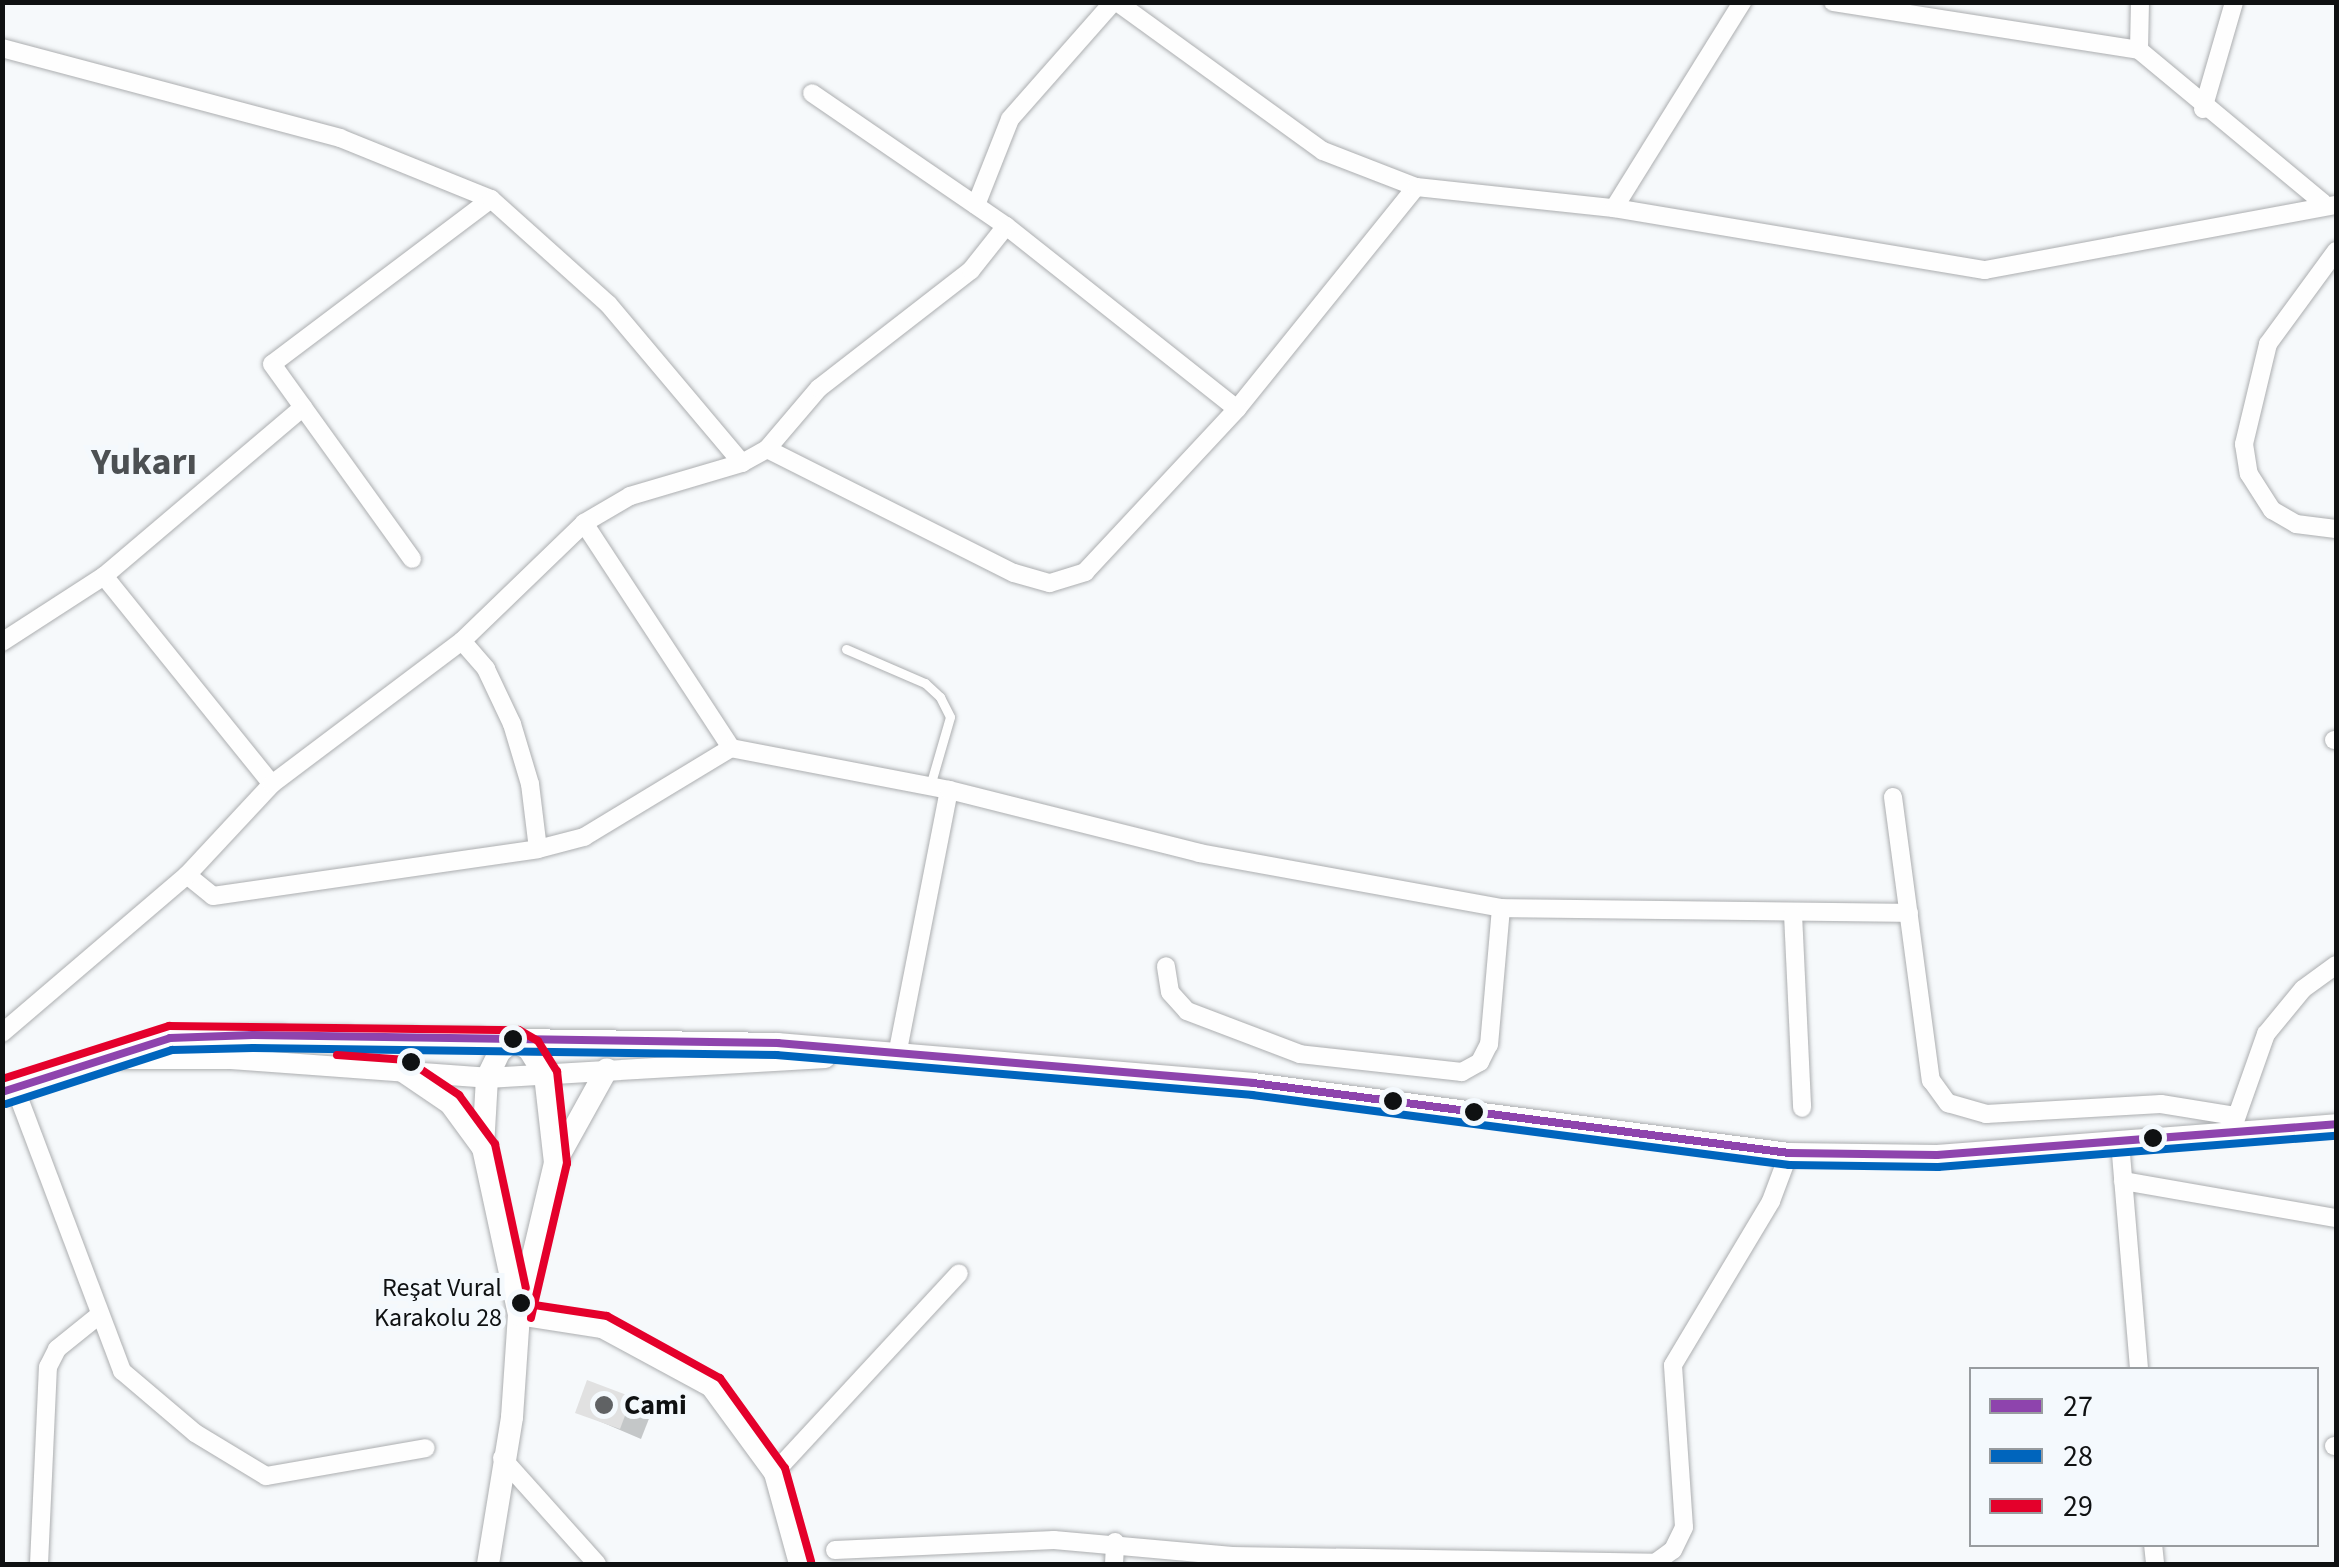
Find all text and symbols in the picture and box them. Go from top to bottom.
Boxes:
district label: Yukarı [91,440,197,486]
unlabelled marker [503,1029,523,1049]
unlabelled marker [401,1052,421,1072]
unlabelled marker [1383,1091,1403,1111]
unlabelled marker [1464,1102,1484,1122]
unlabelled marker [2143,1128,2163,1148]
place label: Reşat Vural Karakolu 28 [374,1272,502,1334]
marker: Reşat Vural Karakolu 28 [511,1293,531,1313]
legend [1969,1367,2319,1547]
text: 27 [2063,1385,2093,1428]
place label: Cami [624,1388,687,1422]
marker: Cami [593,1394,615,1416]
text: 28 [2063,1435,2093,1478]
text: 29 [2063,1485,2093,1528]

